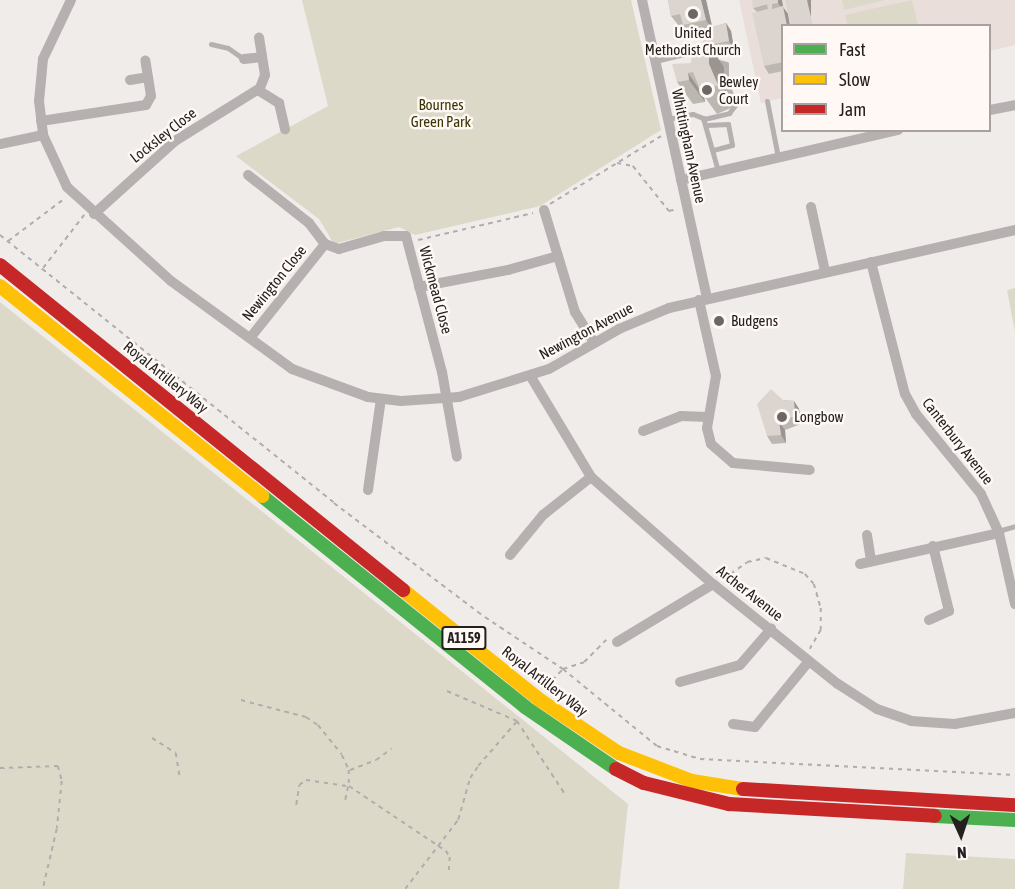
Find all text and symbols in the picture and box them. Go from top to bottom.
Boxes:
marker: United Methodist Church [686,7,700,21]
place label: United Methodist Church [645,23,741,58]
legend [781,24,991,132]
text: Fast [839,39,866,60]
text: Slow [839,69,870,90]
place label: Bewley Court [719,72,758,107]
marker: Bewley Court [700,83,714,97]
street label: Whittingham Avenue [668,87,710,205]
park label: Bournes Green Park [411,95,471,130]
text: Jam [839,99,866,120]
street label: Locksley Close [126,104,200,166]
street label: Newington Close [238,242,310,324]
street label: Wickmead Close [416,244,456,336]
street label: Newington Avenue [536,299,636,363]
place label: Budgens [731,312,778,330]
marker: Budgens [712,314,726,328]
street label: Royal Artillery Way [120,337,212,417]
street label: Canterbury Avenue [919,394,997,488]
place label: Longbow [794,408,844,426]
marker: Longbow [775,410,789,424]
street label: Archer Avenue [713,561,787,625]
road number: A1159 [440,627,488,649]
street label: Royal Artillery Way [499,642,591,720]
north arrow [931,805,991,865]
text: N [957,844,967,862]

